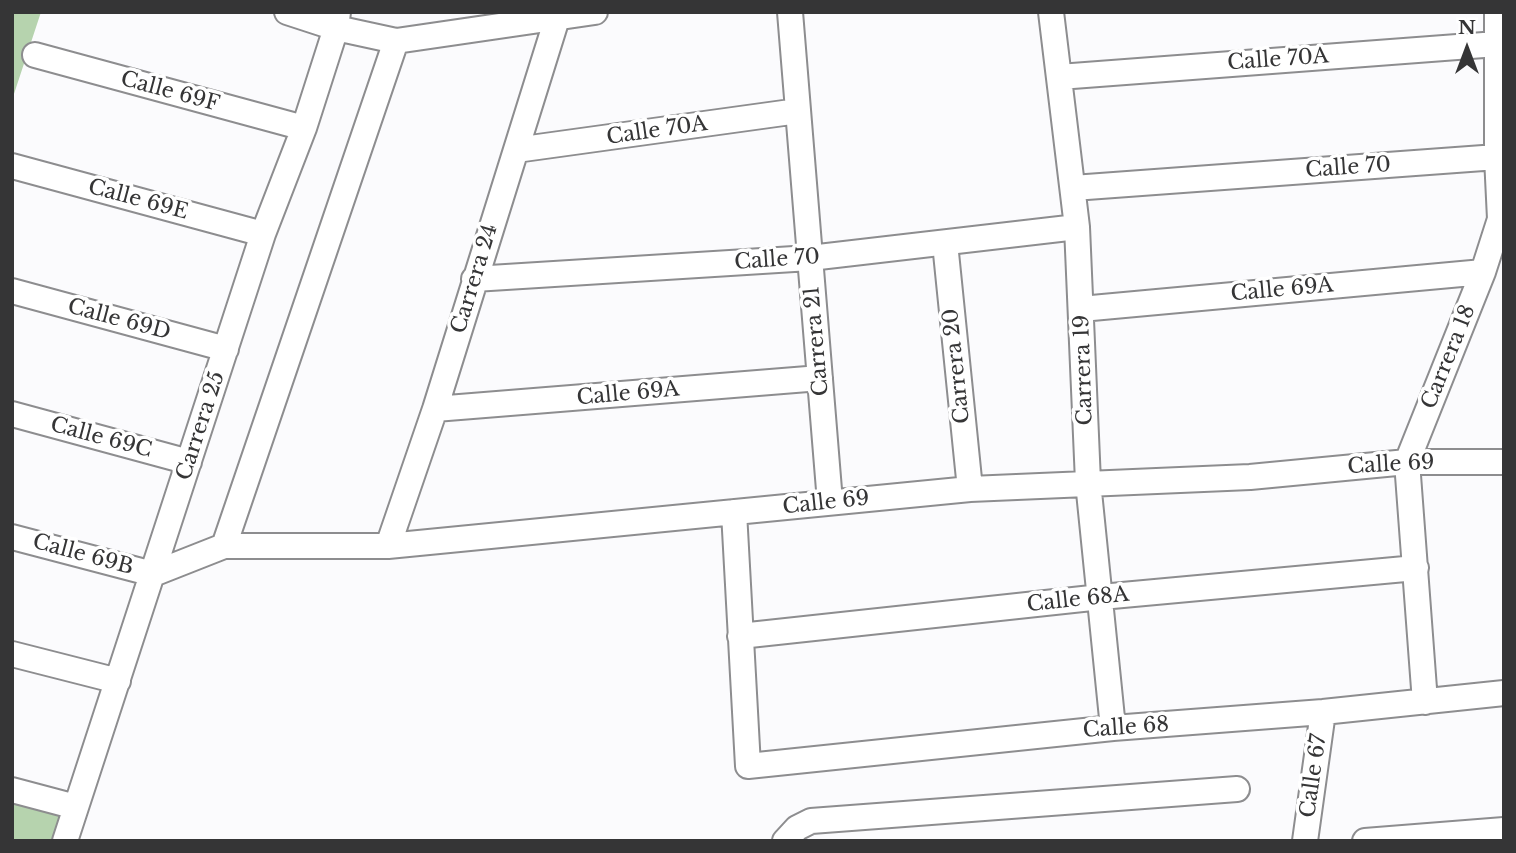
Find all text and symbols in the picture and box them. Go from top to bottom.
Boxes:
north arrow [1432,14,1502,84]
text: N [1458,16,1476,39]
street label: Calle 70A [1226,44,1330,76]
street label: Calle 69F [118,67,222,117]
street label: Calle 70A [605,111,709,151]
street label: Calle 70 [1304,152,1392,184]
street label: Calle 69E [85,175,191,225]
street label: Carrera 24 [446,221,504,337]
street label: Calle 70 [733,244,821,276]
street label: Calle 69A [1230,273,1334,307]
street label: Carrera 21 [800,285,834,397]
street label: Calle 69D [65,294,173,346]
street label: Carrera 18 [1417,301,1481,413]
street label: Carrera 20 [938,307,976,425]
street label: Carrera 19 [1069,314,1099,426]
street label: Carrera 25 [172,368,230,484]
street label: Calle 69A [576,377,680,411]
street label: Calle 69C [47,412,155,464]
street label: Calle 69 [1347,450,1435,480]
street label: Calle 69 [781,486,871,520]
street label: Calle 69B [30,529,136,581]
street label: Calle 68A [1026,582,1130,618]
street label: Calle 68 [1082,712,1170,744]
street label: Calle 67 [1296,733,1332,819]

